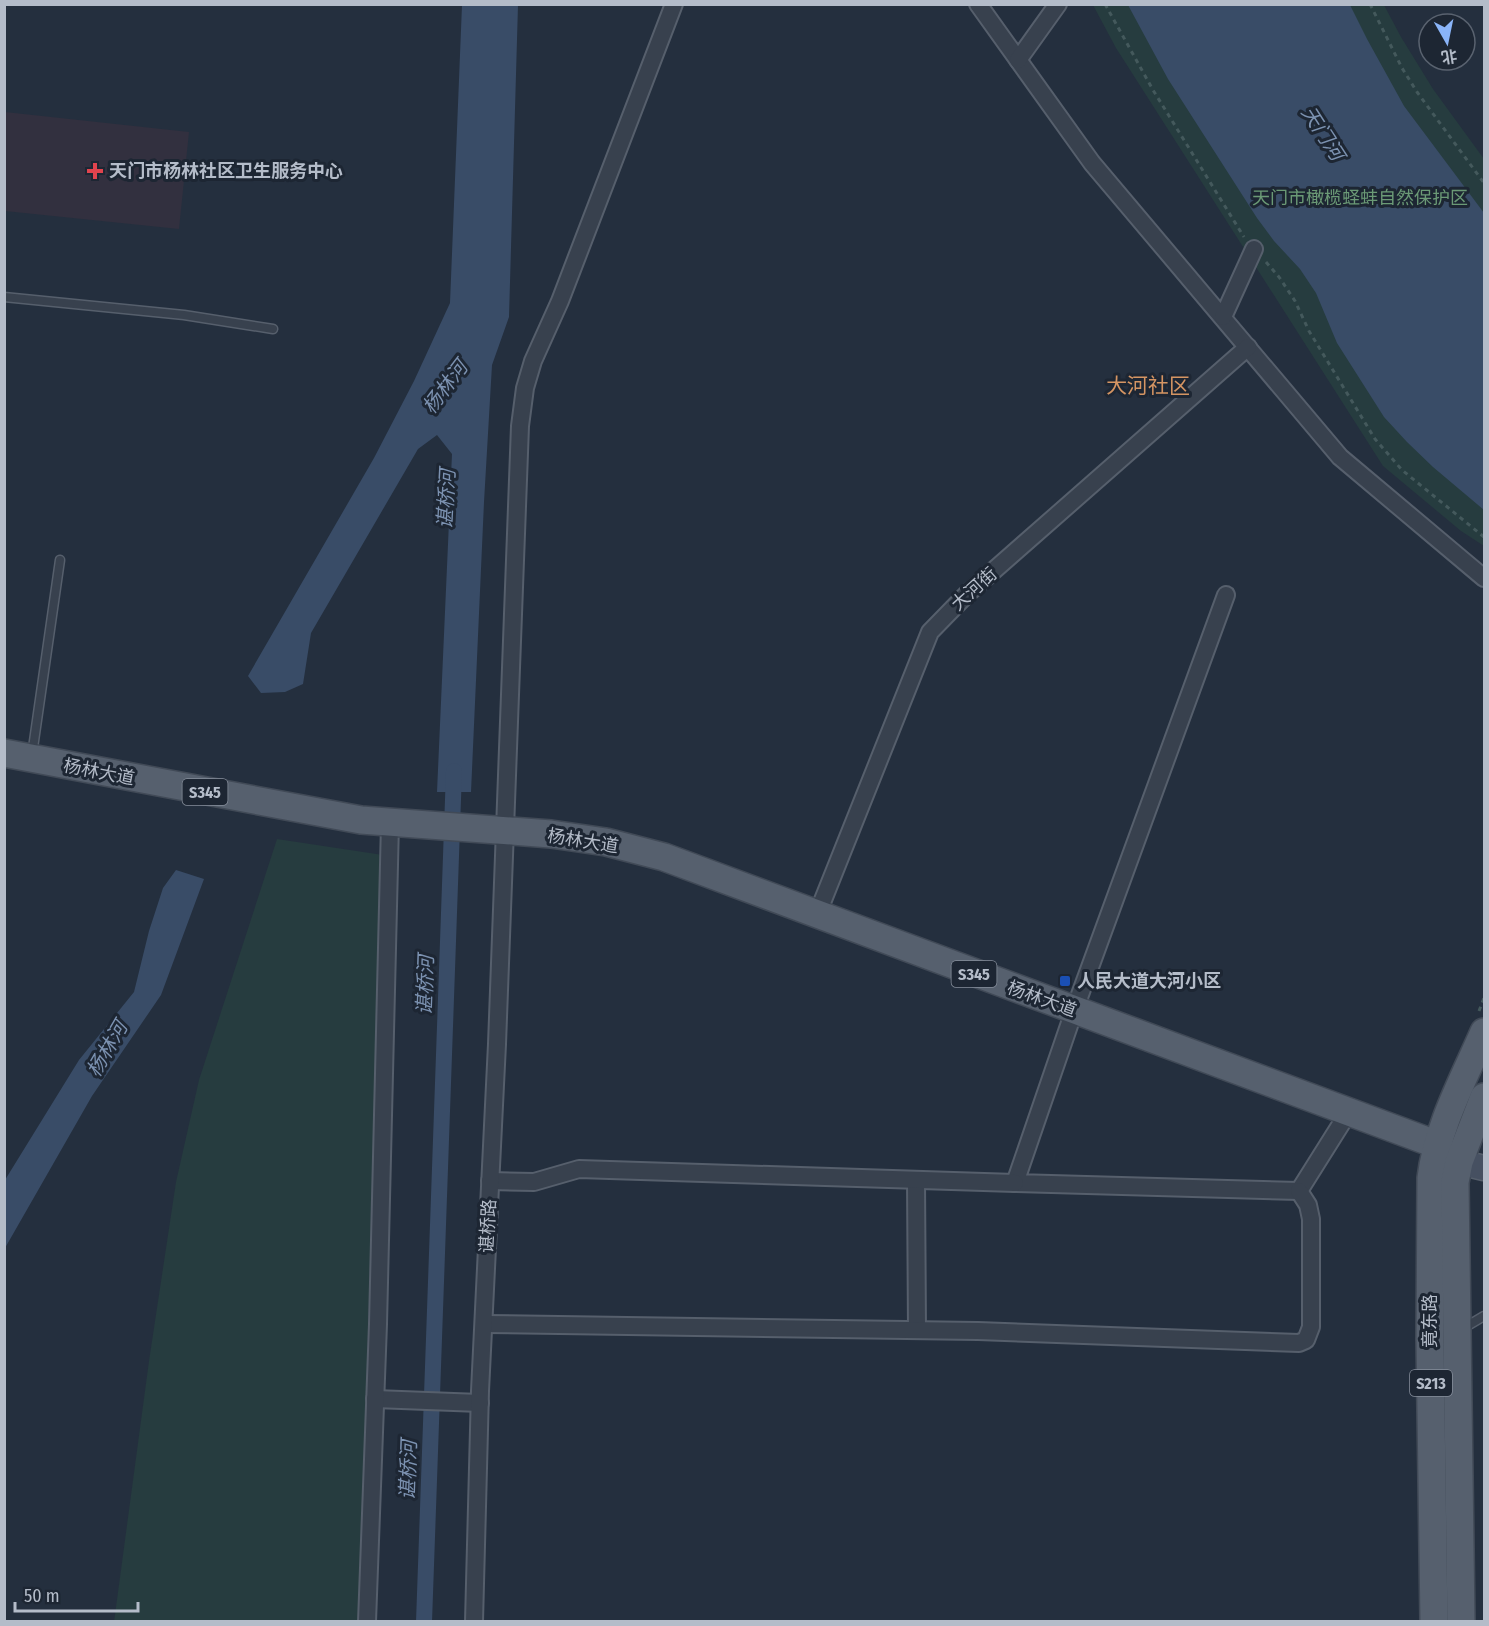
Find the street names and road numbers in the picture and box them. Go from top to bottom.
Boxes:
street label: 大河街 [947,563,1001,615]
street label: 杨林大道 [62,754,136,790]
road number: S345 [182,779,228,805]
street label: 杨林大道 [546,825,620,857]
road number: S345 [952,961,996,987]
street label: 杨林大道 [1004,976,1080,1022]
street label: 谌桥路 [476,1198,500,1254]
street label: 竟东路 [1419,1294,1441,1348]
road number: S213 [1410,1370,1452,1396]

